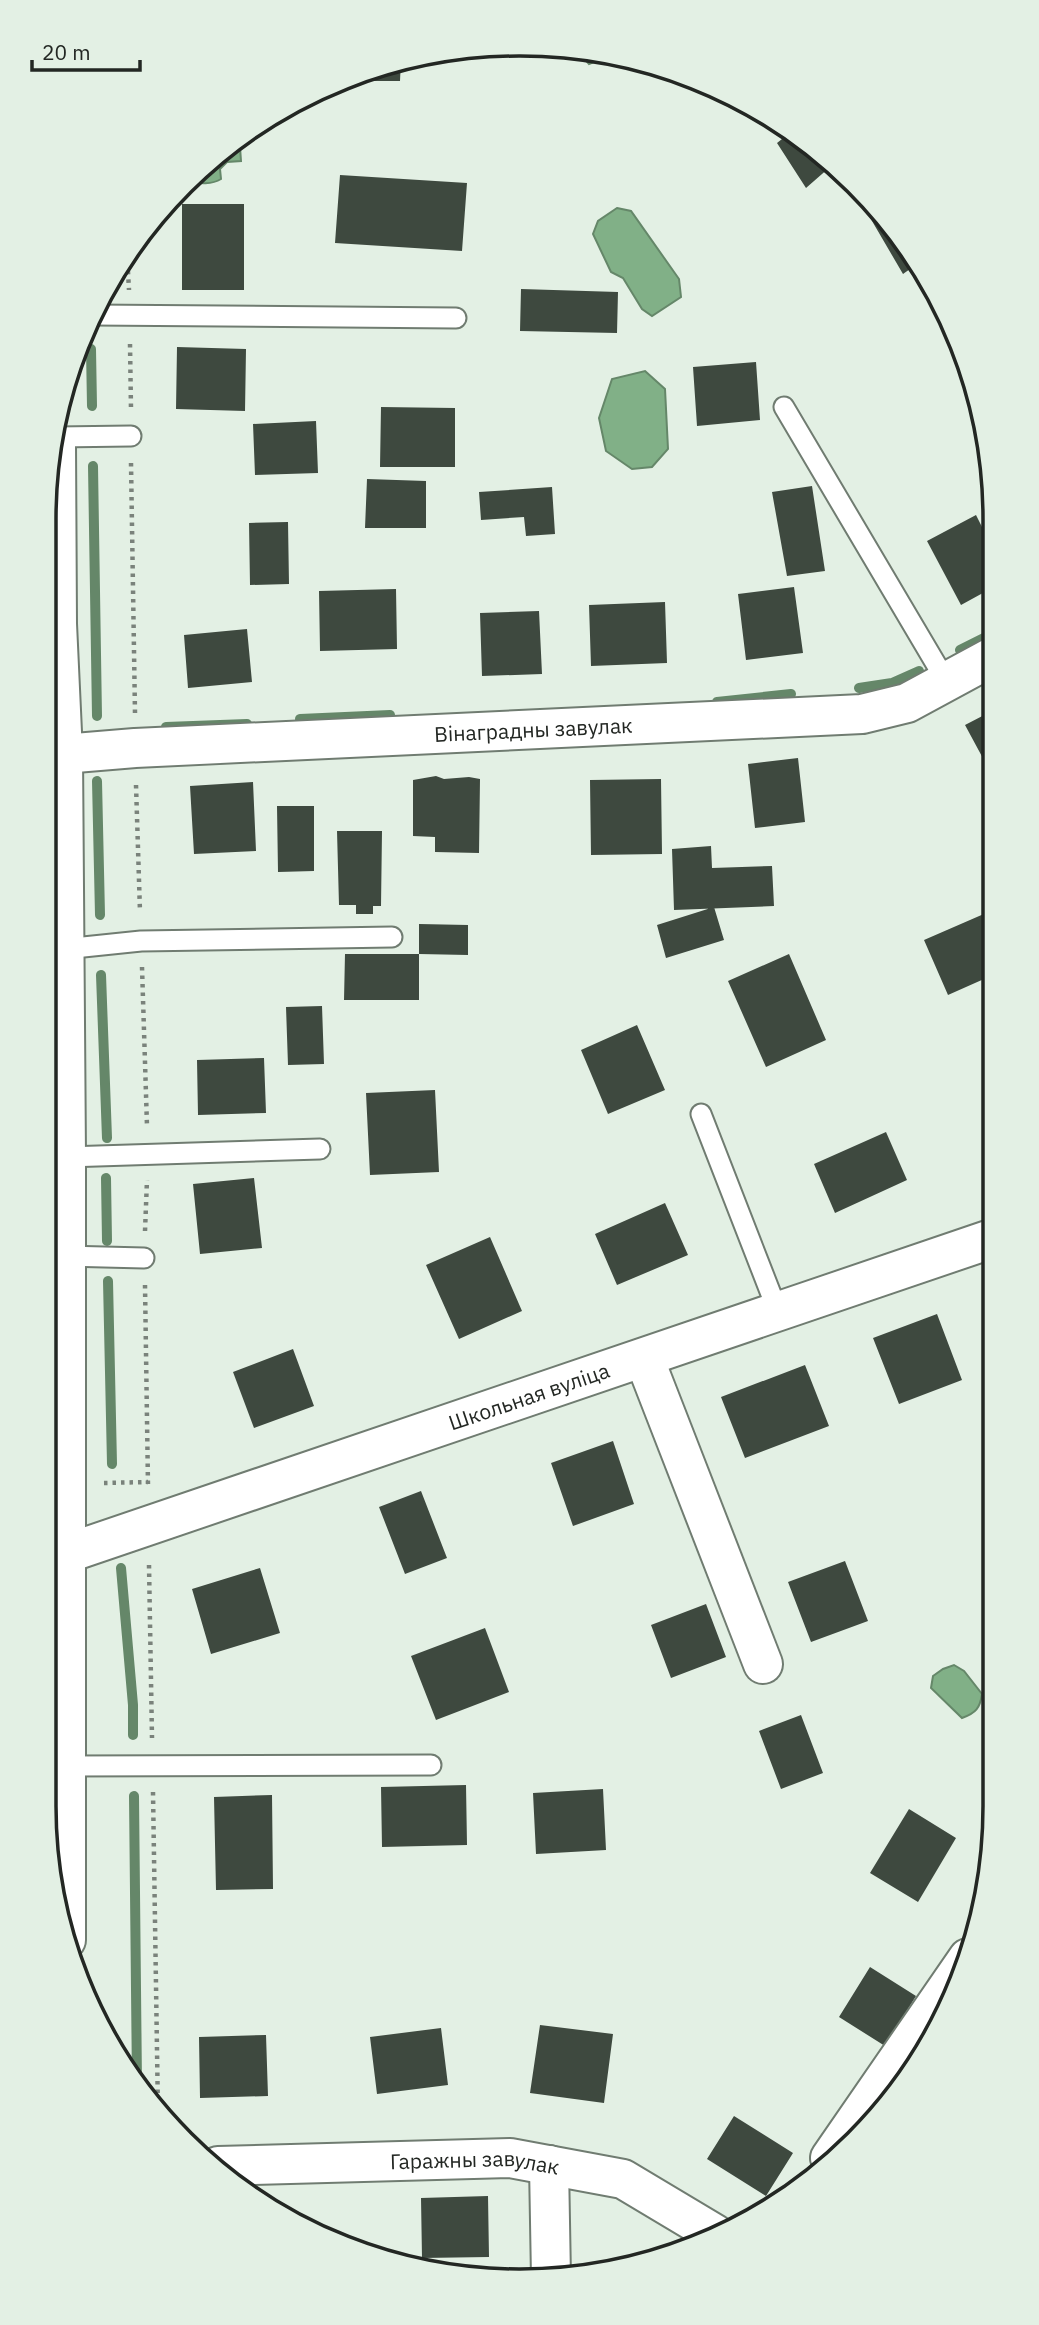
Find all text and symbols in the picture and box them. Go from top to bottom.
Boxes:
scale bar [32,28,140,72]
text: 20 m [42,38,91,66]
street label: Вінаградны завулак [433,711,633,748]
street label: Школьная вуліца [445,1356,613,1437]
street label: Гаражны завулак [390,2144,562,2181]

